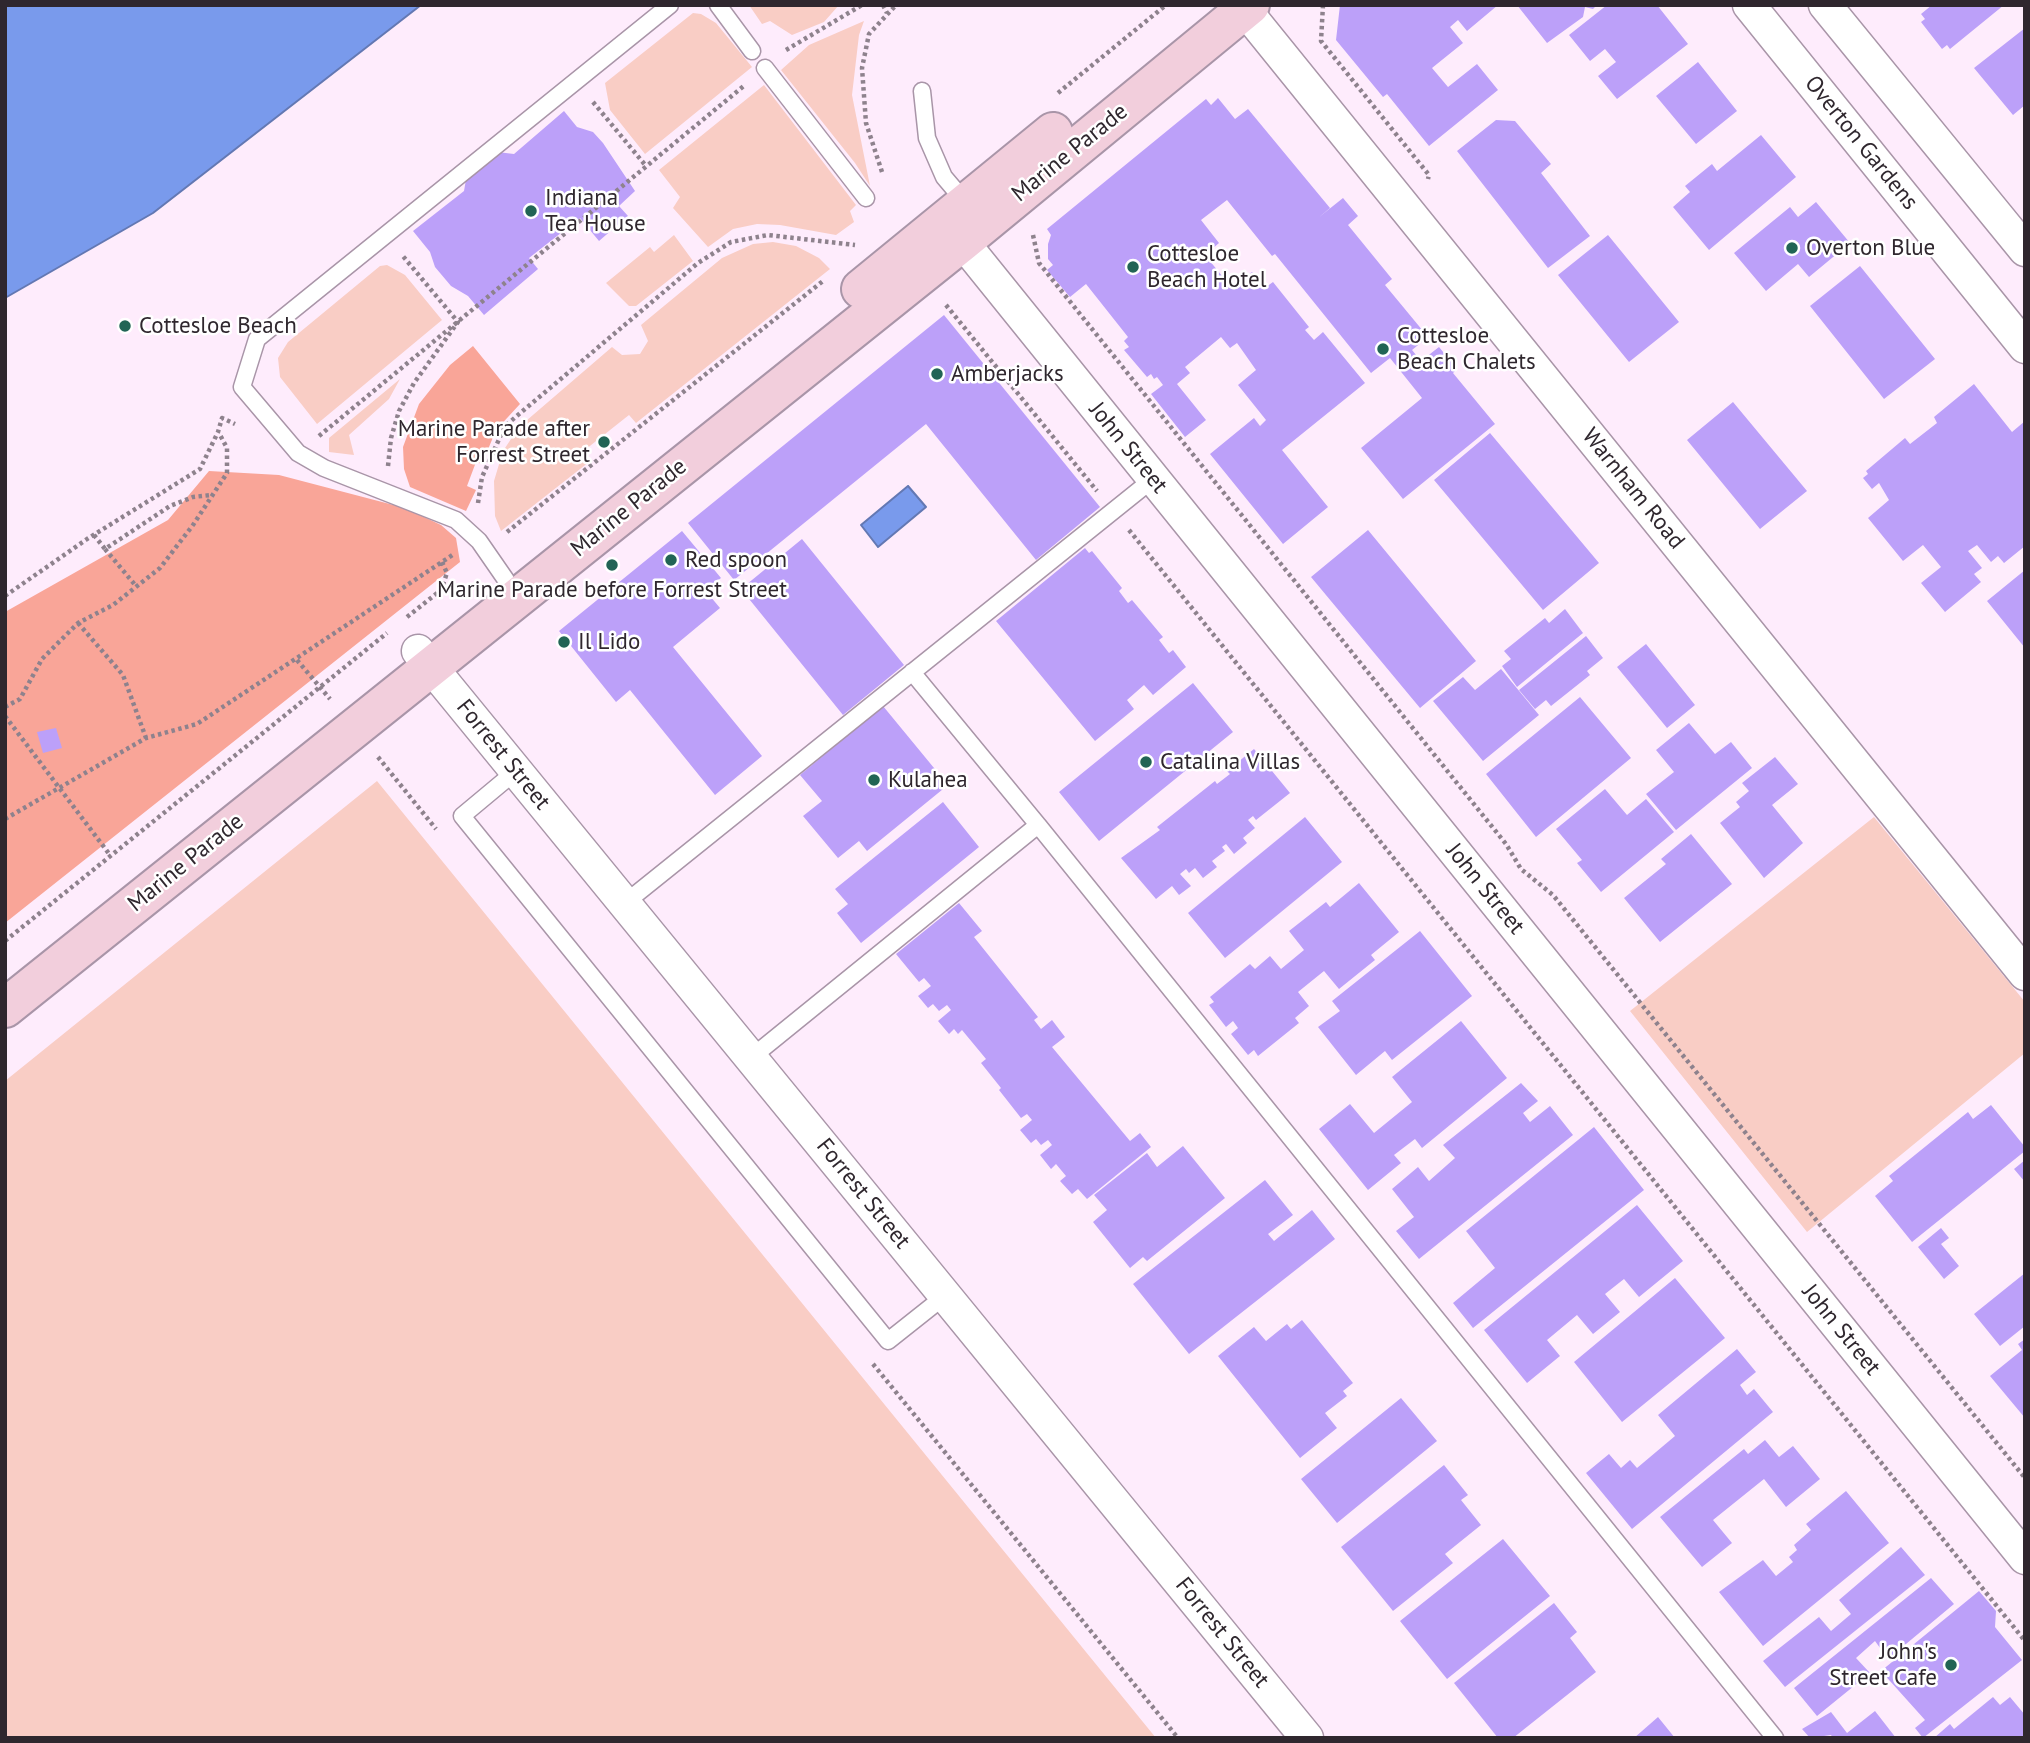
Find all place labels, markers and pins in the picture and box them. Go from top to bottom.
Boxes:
place label: Indiana Tea House [545,184,646,238]
marker: Indiana Tea House [523,203,539,219]
place label: Overton Blue [1806,234,1935,262]
place label: Cottesloe Beach Hotel [1147,240,1266,294]
marker: Overton Blue [1784,240,1800,256]
marker: Cottesloe Beach Hotel [1125,259,1141,275]
place label: Cottesloe Beach [139,312,297,340]
marker: Cottesloe Beach [117,318,133,334]
place label: Cottesloe Beach Chalets [1397,322,1536,376]
marker: Cottesloe Beach Chalets [1375,341,1391,357]
place label: Amberjacks [951,360,1064,388]
marker: Amberjacks [929,366,945,382]
place label: Marine Parade after Forrest Street [398,415,590,469]
marker: Marine Parade after Forrest Street [596,434,612,450]
place label: Red spoon [685,546,787,574]
marker: Red spoon [663,552,679,568]
marker: Marine Parade before Forrest Street [604,557,620,573]
place label: Marine Parade before Forrest Street [437,576,787,604]
place label: Il Lido [578,628,640,656]
marker: Il Lido [556,634,572,650]
place label: Catalina Villas [1160,748,1300,776]
marker: Catalina Villas [1138,754,1154,770]
place label: Kulahea [888,766,968,794]
marker: Kulahea [866,772,882,788]
place label: John's Street Cafe [1829,1638,1937,1692]
marker: John's Street Cafe [1943,1657,1959,1673]

